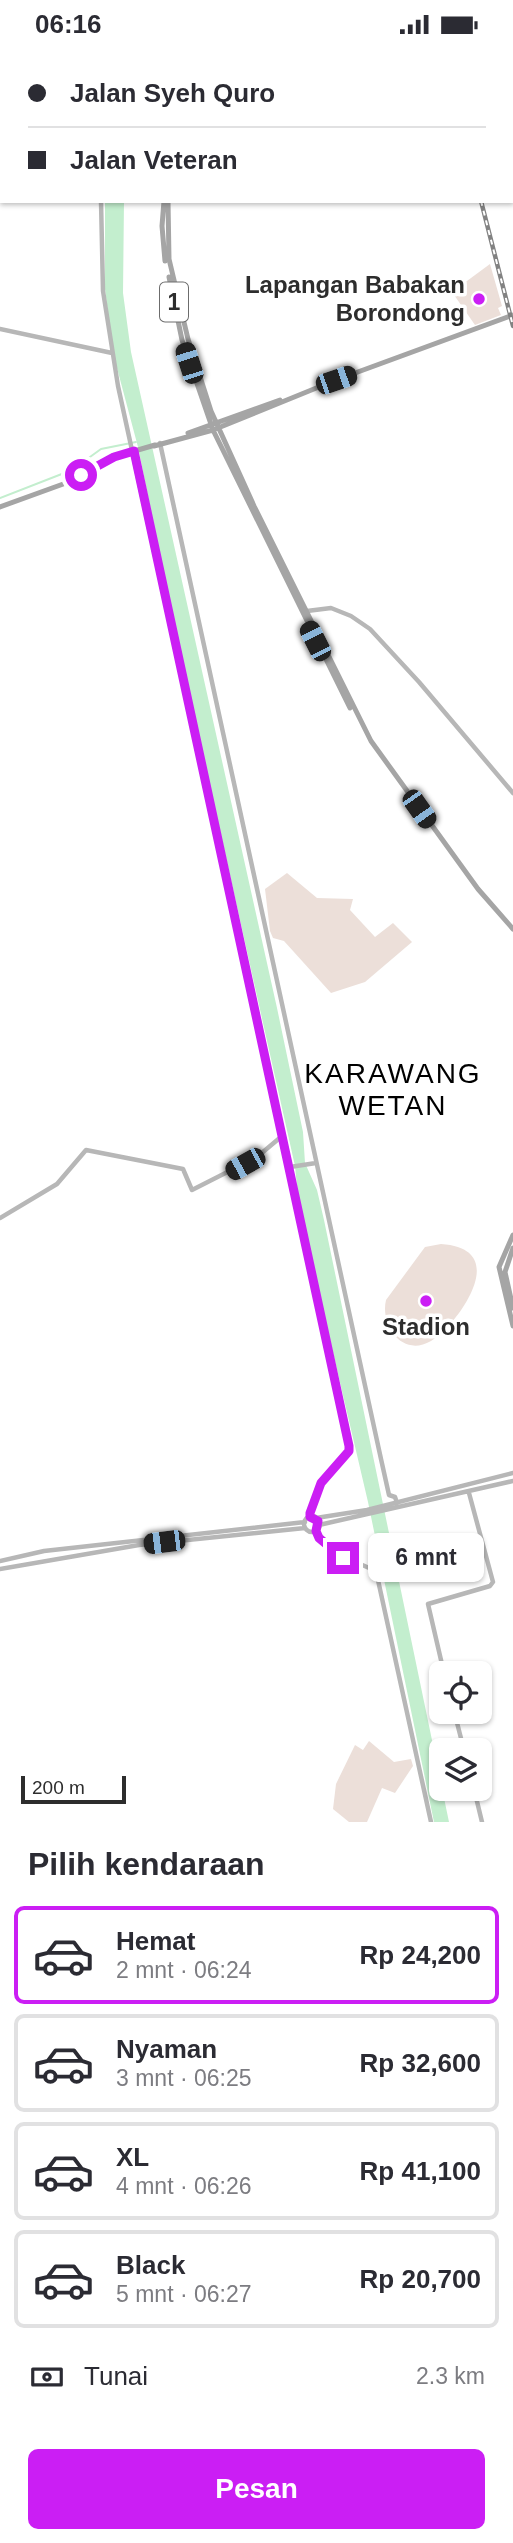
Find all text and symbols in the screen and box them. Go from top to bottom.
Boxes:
text: 06:16 [35,9,102,39]
text: Jalan Syeh Quro [70,78,275,108]
text: Jalan Veteran [70,145,238,175]
place label: Lapangan Babakan Borondong [245,271,465,326]
road number: 1 [160,283,188,321]
marker: Lapangan Babakan Borondong [471,291,487,307]
car [173,340,206,386]
car [313,363,360,397]
route start [65,459,97,491]
car [297,618,334,664]
car [399,786,440,832]
district label: KARAWANG WETAN [304,1058,482,1121]
car [222,1145,269,1183]
marker: Stadion [418,1293,434,1309]
place label: Stadion [382,1313,470,1340]
car [142,1529,187,1555]
callout: 6 mnt [368,1533,483,1583]
route end [327,1542,359,1574]
text: 6 mnt [395,1544,457,1570]
map controls [429,1661,492,1801]
button: locate [429,1661,492,1724]
button: layers [429,1738,492,1801]
scale bar [21,1773,126,1805]
text: 200 m [32,1777,85,1798]
text: Pilih kendaraan [28,1846,265,1882]
icon: car [32,1924,95,1987]
text: Hemat [116,1926,195,1956]
text: Rp 24,200 [360,1940,481,1970]
text: 2 mnt · 06:24 [116,1957,252,1983]
icon: car [32,2032,95,2095]
text: Nyaman [116,2034,217,2064]
text: Rp 32,600 [360,2048,481,2078]
text: 3 mnt · 06:25 [116,2065,252,2091]
icon: car [32,2140,95,2203]
text: XL [116,2142,149,2172]
text: Rp 41,100 [360,2156,481,2186]
text: 4 mnt · 06:26 [116,2173,252,2199]
icon: car [32,2248,95,2311]
text: Black [116,2250,185,2280]
text: Rp 20,700 [360,2264,481,2294]
text: 5 mnt · 06:27 [116,2281,252,2307]
icon: cash [28,2358,66,2396]
text: Tunai [84,2361,148,2391]
text: 2.3 km [416,2363,485,2389]
button: Pesan [28,2449,485,2529]

